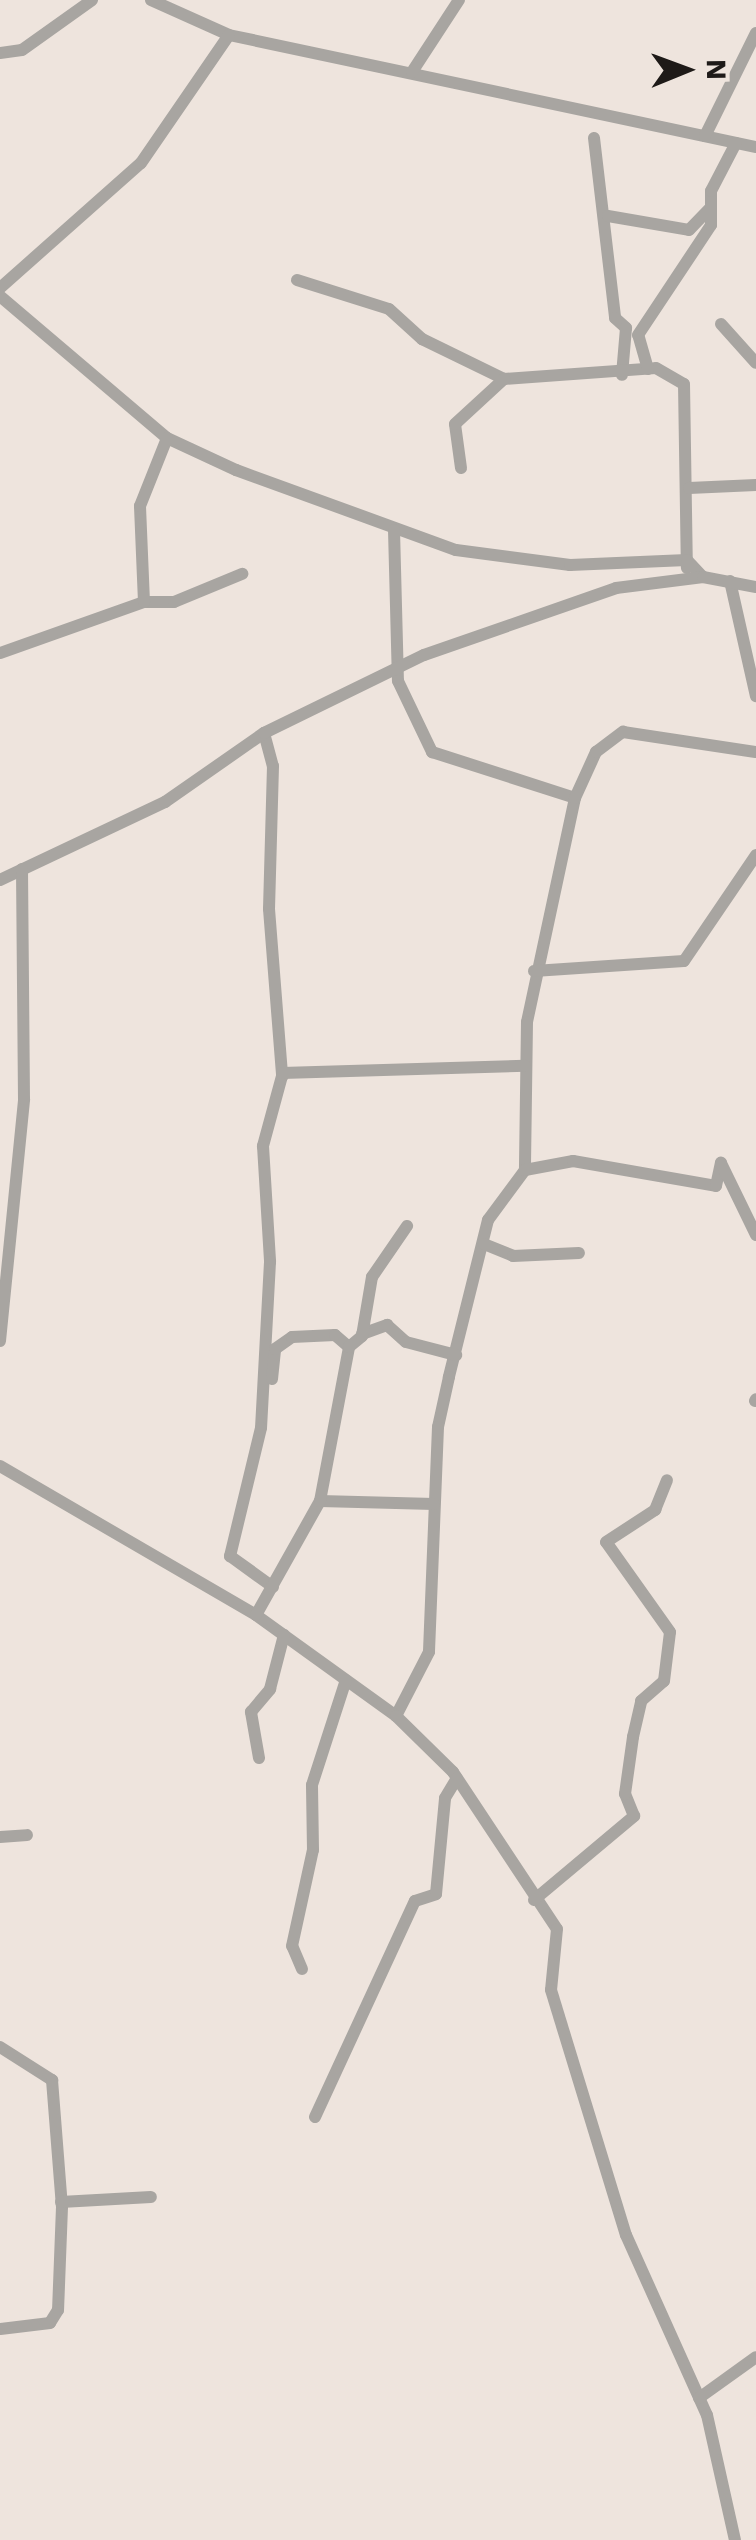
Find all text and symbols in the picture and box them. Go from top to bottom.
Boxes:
north arrow [636,20,736,120]
text: N [700,59,733,80]

